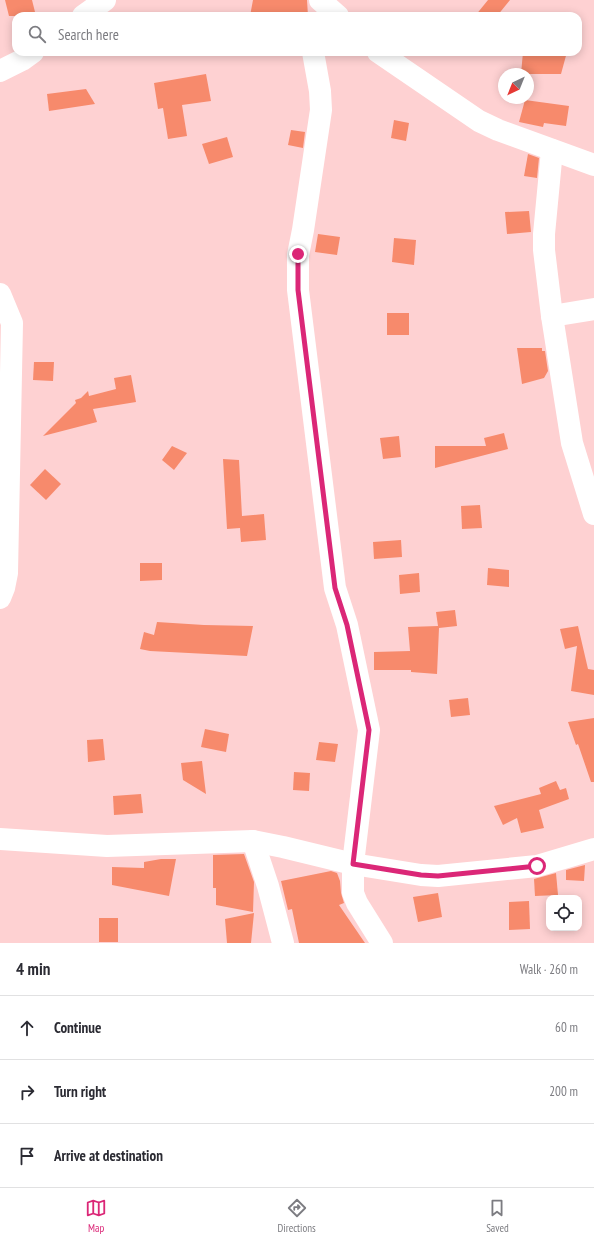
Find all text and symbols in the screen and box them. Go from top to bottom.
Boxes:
search box [12,12,582,56]
icon: search [26,23,48,45]
text: Search here [58,25,119,44]
north arrow [498,68,534,104]
route end [289,245,307,263]
route start [528,857,546,875]
map controls [546,895,582,931]
button: locate [546,895,582,931]
text: 4 min [16,958,50,980]
text: Walk · 260 m [520,961,578,978]
icon: ahead [16,1017,38,1039]
text: Continue [54,1018,101,1037]
text: 60 m [555,1019,578,1036]
icon: right [16,1081,38,1103]
text: Turn right [54,1082,106,1101]
text: 200 m [549,1083,578,1100]
icon: arrive [16,1145,38,1167]
text: Arrive at destination [54,1146,163,1165]
tab: Map [85,1197,107,1235]
tab: Directions [278,1197,316,1235]
tab: Saved [486,1197,509,1235]

